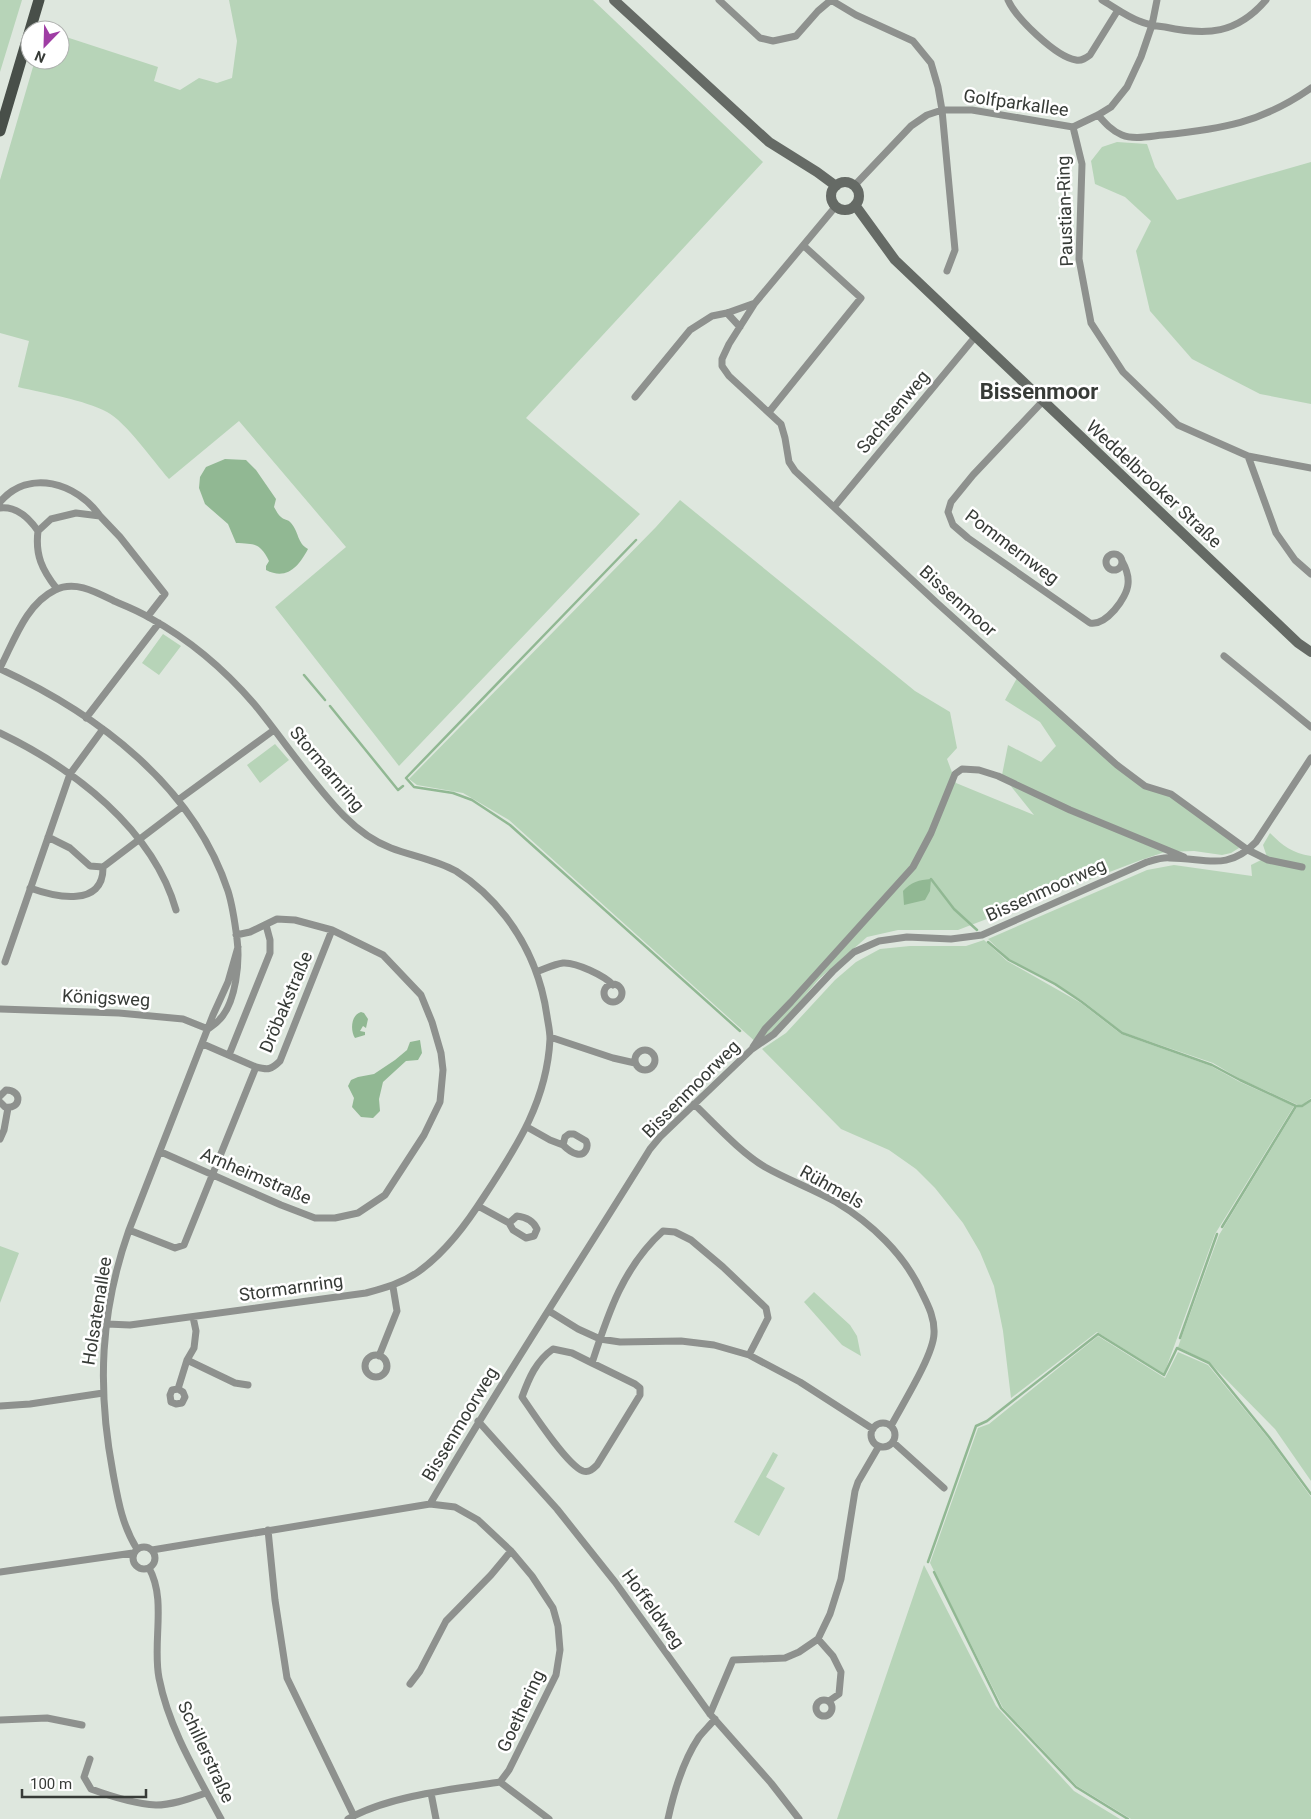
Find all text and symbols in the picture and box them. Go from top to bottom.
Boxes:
north arrow [20,20,70,70]
text: N [32,48,48,66]
street label: Golfparkallee [962,85,1070,120]
street label: Paustian-Ring [1052,155,1077,267]
street label: Sachsenweg [852,366,933,457]
district label: Bissenmoor [980,379,1098,404]
street label: Weddelbrooker Straße [1082,415,1226,552]
street label: Pommernweg [961,505,1063,589]
street label: Bissenmoor [916,561,1001,641]
street label: Stormarnring [286,722,369,816]
street label: Bissenmoorweg [982,854,1109,925]
street label: Dröbakstraße [255,948,316,1056]
street label: Königsweg [61,985,151,1010]
street label: Bissenmoorweg [637,1035,744,1142]
street label: Arnheimstraße [198,1143,315,1208]
street label: Rühmels [797,1160,868,1213]
street label: Holsatenallee [78,1255,115,1367]
street label: Stormarnring [238,1270,344,1305]
street label: Bissenmoorweg [417,1363,502,1485]
street label: Hoffeldweg [618,1565,689,1652]
street label: Goethering [492,1666,549,1755]
street label: Schillerstraße [174,1698,239,1806]
scale bar [22,1766,146,1798]
text: 100 m [30,1775,72,1793]

